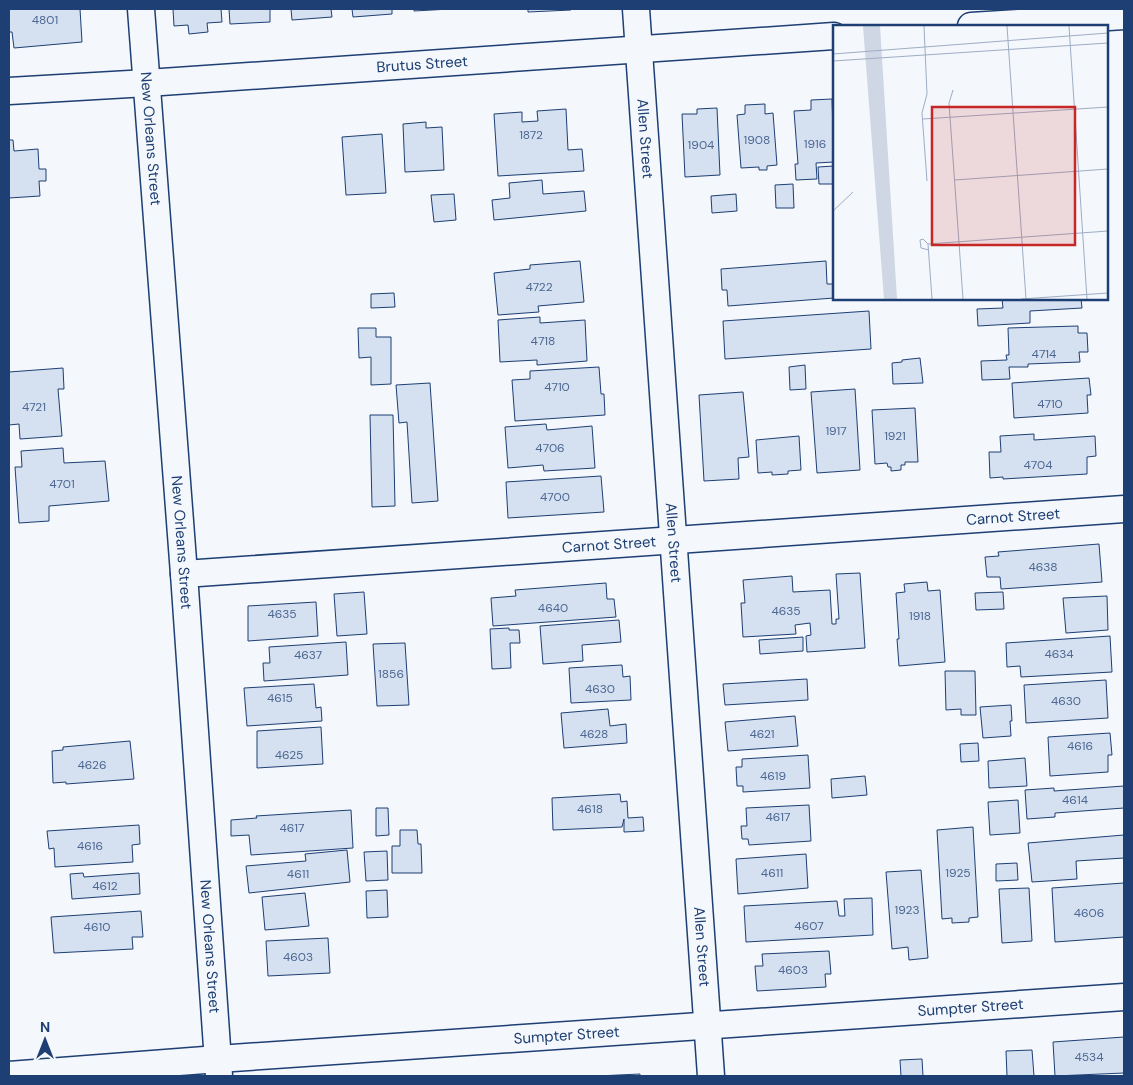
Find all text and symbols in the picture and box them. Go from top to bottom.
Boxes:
house number: 4801 [32,12,58,28]
inset map [833,25,1108,300]
street label: Brutus Street [376,51,469,77]
street label: New Orleans Street [136,71,166,206]
street label: Allen Street [632,98,658,180]
house number: 1872 [519,127,543,143]
house number: 1908 [744,132,770,148]
house number: 1916 [804,136,826,152]
house number: 1904 [688,137,714,153]
house number: 4722 [525,279,553,295]
house number: 4718 [531,333,555,349]
house number: 4714 [1032,346,1056,362]
house number: 4710 [544,379,570,395]
house number: 4710 [1037,396,1063,412]
house number: 4721 [22,399,46,415]
house number: 1917 [825,423,847,439]
house number: 1921 [884,428,906,444]
house number: 4706 [535,440,565,456]
house number: 4704 [1023,457,1053,473]
street label: New Orleans Street [167,475,196,610]
house number: 4701 [49,476,75,492]
house number: 4700 [540,489,570,505]
street label: Allen Street [661,502,686,584]
street label: Carnot Street [965,503,1061,530]
street label: Carnot Street [561,531,657,558]
house number: 4638 [1028,559,1058,575]
house number: 4640 [538,600,568,616]
house number: 4635 [771,603,801,619]
house number: 4635 [267,606,297,622]
house number: 1918 [909,608,931,624]
house number: 4634 [1044,646,1074,662]
house number: 4637 [294,647,322,663]
house number: 1856 [378,666,404,682]
house number: 4630 [585,681,615,697]
house number: 4615 [267,690,293,706]
house number: 4630 [1051,693,1081,709]
house number: 4628 [580,726,608,742]
house number: 4621 [749,726,775,742]
house number: 4616 [1067,738,1093,754]
house number: 4625 [275,747,303,763]
house number: 4626 [78,757,106,773]
house number: 4619 [760,768,786,784]
house number: 4614 [1062,792,1088,808]
house number: 4618 [577,801,603,817]
house number: 4617 [766,809,790,825]
house number: 4617 [280,820,304,836]
house number: 4616 [77,838,103,854]
house number: 4611 [761,865,783,881]
house number: 1925 [945,865,971,881]
house number: 4611 [287,866,309,882]
house number: 4612 [92,878,118,894]
street label: New Orleans Street [195,879,225,1014]
house number: 1923 [894,902,920,918]
house number: 4606 [1074,905,1104,921]
street label: Allen Street [689,906,715,988]
house number: 4607 [794,918,824,934]
house number: 4610 [84,919,110,935]
house number: 4603 [283,949,313,965]
house number: 4603 [778,962,808,978]
street label: Sumpter Street [917,994,1024,1021]
north arrow [20,1015,70,1065]
text: N [40,1018,50,1036]
street label: Sumpter Street [513,1022,620,1049]
house number: 4534 [1075,1049,1103,1065]

